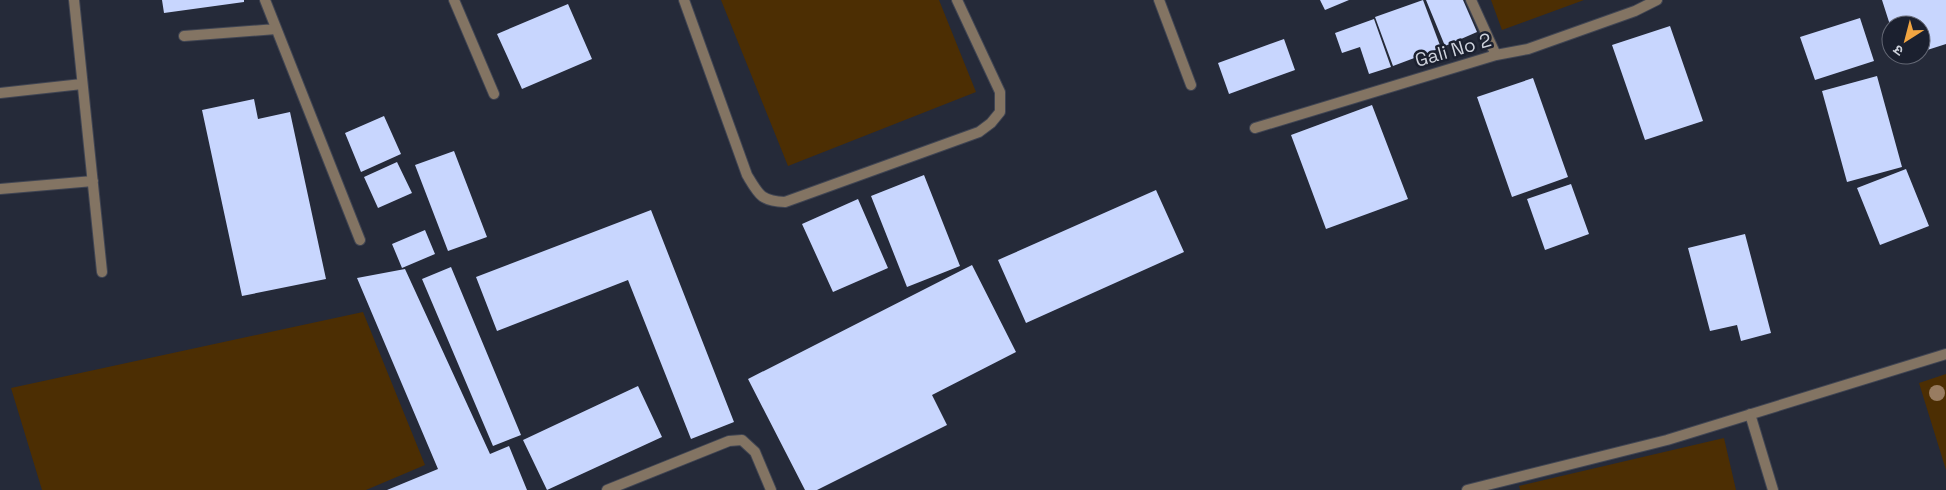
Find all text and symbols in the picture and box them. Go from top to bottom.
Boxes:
north arrow [1881,15,1931,65]
street label: Gali No 2 [1412,27,1494,73]
text: उ [1889,40,1907,60]

